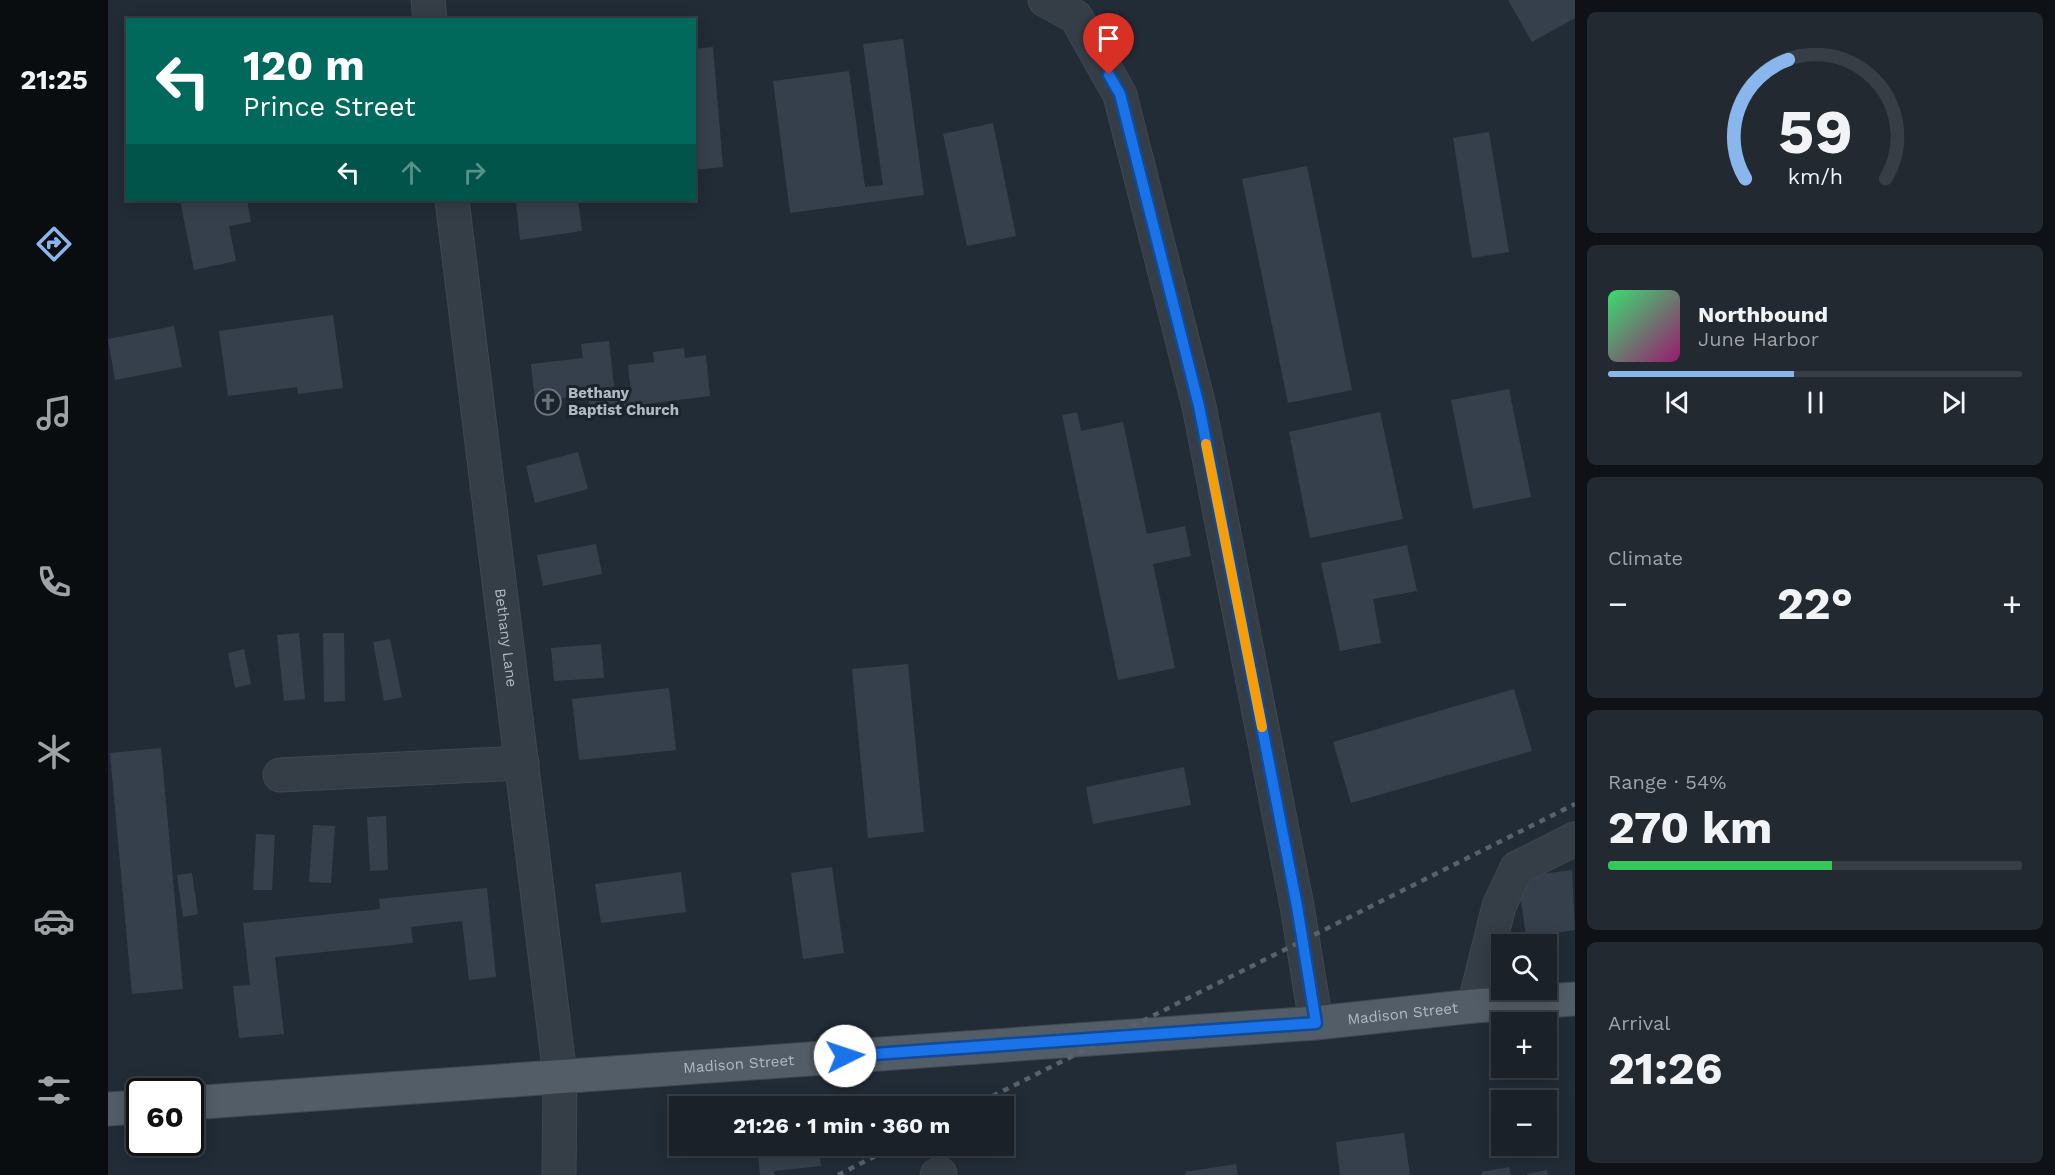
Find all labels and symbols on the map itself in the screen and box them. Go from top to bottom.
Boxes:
pin [1083,13,1134,75]
place label: Bethany Baptist Church [568,384,679,419]
church icon: Bethany Baptist Church [533,387,563,417]
street label: Bethany Lane [491,587,521,688]
street label: Madison Street [1346,999,1460,1029]
position arrow [813,1024,877,1088]
street label: Madison Street [683,1051,795,1077]
speed limit sign: 60 [126,1078,204,1156]

